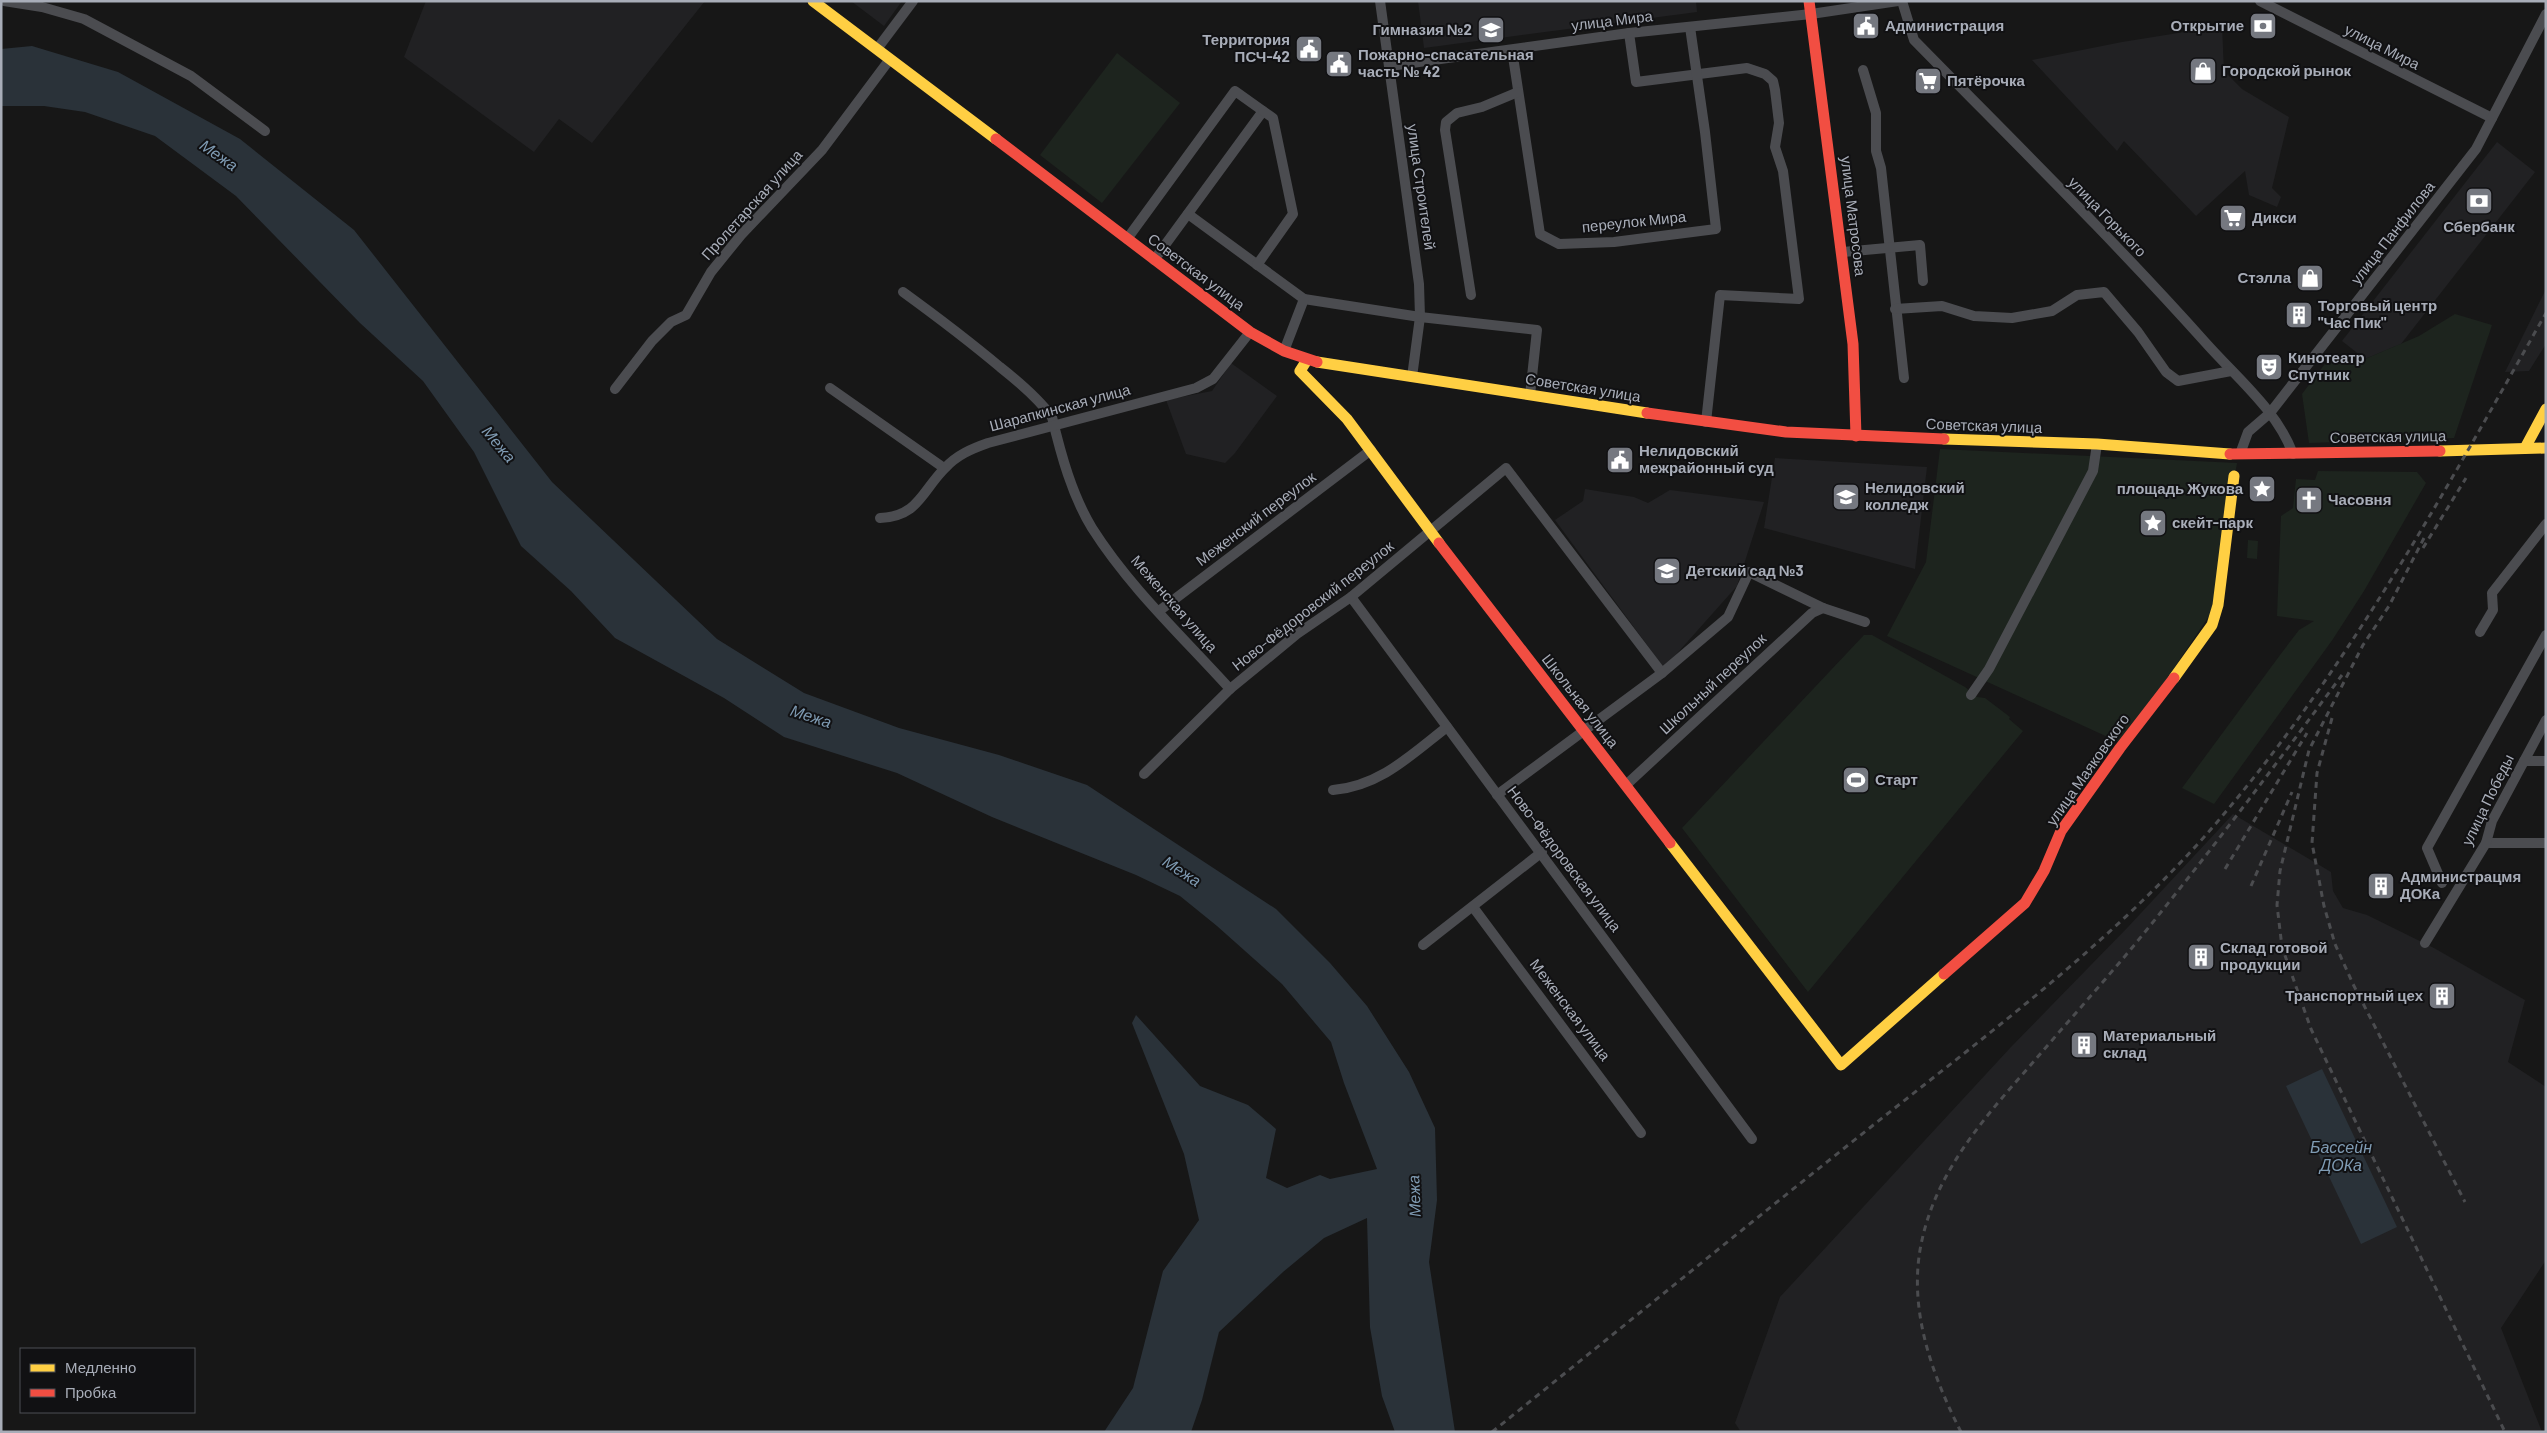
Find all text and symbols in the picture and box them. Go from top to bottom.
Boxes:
street label: улица Мира [1570,6,1654,34]
public building icon: Администрация [1851,11,1881,41]
bank icon: Открытие [2248,11,2278,41]
school or university icon: Гимназия №2 [1476,15,1506,45]
place label: Администрация [1885,16,2004,34]
place label: Открытие [2171,16,2244,34]
place label: Гимназия №2 [1372,20,1472,38]
street label: улица Мира [2342,20,2424,73]
place label: Территория ПСЧ-42 [1202,30,1290,65]
public building icon: Территория ПСЧ-42 [1294,34,1324,64]
place label: Пожарно-спасательная часть № 42 [1358,45,1534,80]
public building icon: Пожарно-спасательная часть № 42 [1324,49,1354,79]
shop icon: Городской рынок [2188,56,2218,86]
place label: Городской рынок [2222,61,2352,79]
supermarket icon: Пятёрочка [1913,66,1943,96]
place label: Пятёрочка [1947,71,2025,89]
street label: улица Строителей [1404,123,1440,251]
water label: Межа [197,135,242,174]
street label: Пролетарская улица [697,145,806,263]
street label: улица Матросова [1838,155,1870,277]
street label: улица Горького [2065,172,2150,260]
street label: улица Панфилова [2346,177,2438,287]
bank icon: Сбербанк [2464,186,2494,216]
supermarket icon: Дикси [2218,203,2248,233]
street label: переулок Мира [1581,207,1687,235]
place label: Дикси [2252,208,2297,226]
place label: Сбербанк [2443,217,2515,235]
street label: Советская улица [1145,229,1249,314]
shop icon: Стэлла [2295,263,2325,293]
place label: Стэлла [2238,268,2292,286]
place label: Торговый центр "Час Пик" [2318,296,2437,331]
building icon: Торговый центр "Час Пик" [2284,300,2314,330]
place label: Кинотеатр Спутник [2288,348,2365,383]
theatre icon: Кинотеатр Спутник [2254,352,2284,382]
street label: Советская улица [1524,369,1643,405]
street label: Шарапкинская улица [987,379,1133,435]
street label: Советская улица [1925,414,2043,436]
water label: Межа [479,422,520,466]
street label: Советская улица [2330,426,2447,446]
place label: Нелидовский межрайонный суд [1639,441,1774,476]
public building icon: Нелидовский межрайонный суд [1605,445,1635,475]
street label: Меженский переулок [1192,467,1319,569]
place icon: площадь Жукова [2247,474,2277,504]
place label: Нелидовский колледж [1865,478,1965,513]
place label: площадь Жукова [2117,479,2244,497]
school or university icon: Нелидовский колледж [1831,482,1861,512]
church icon: Часовня [2294,485,2324,515]
place label: Часовня [2328,490,2391,508]
place icon: скейт-парк [2138,508,2168,538]
place label: скейт-парк [2172,513,2253,531]
street label: Ново-Фёдоровский переулок [1228,536,1397,674]
street label: Меженская улица [1128,551,1222,656]
school or university icon: Детский сад №3 [1652,556,1682,586]
place label: Детский сад №3 [1686,561,1804,579]
street label: Школьный переулок [1655,629,1770,737]
street label: Школьная улица [1539,650,1623,751]
water label: Межа [788,700,834,731]
street label: улица Маяковского [2042,710,2132,829]
street label: улица Победы [2457,751,2517,848]
sports icon: Старт [1841,765,1871,795]
place label: Старт [1875,770,1918,788]
street label: Ново-Фёдоровская улица [1504,782,1626,935]
water label: Межа [1160,851,1205,890]
place label: Администрацмя ДОКа [2400,867,2521,902]
building icon: Администрацмя ДОКа [2366,871,2396,901]
place label: Склад готовой продукции [2220,938,2327,973]
building icon: Склад готовой продукции [2186,942,2216,972]
street label: Меженская улица [1527,955,1615,1064]
building icon: Транспортный цех [2427,981,2457,1011]
place label: Транспортный цех [2285,986,2424,1004]
place label: Материальный склад [2103,1026,2216,1061]
building icon: Материальный склад [2069,1030,2099,1060]
water label: Бассейн ДОКа [2310,1137,2372,1174]
water label: Межа [1403,1175,1424,1217]
legend [20,1348,195,1413]
text: Медленно [65,1358,136,1376]
text: Пробка [65,1383,117,1401]

